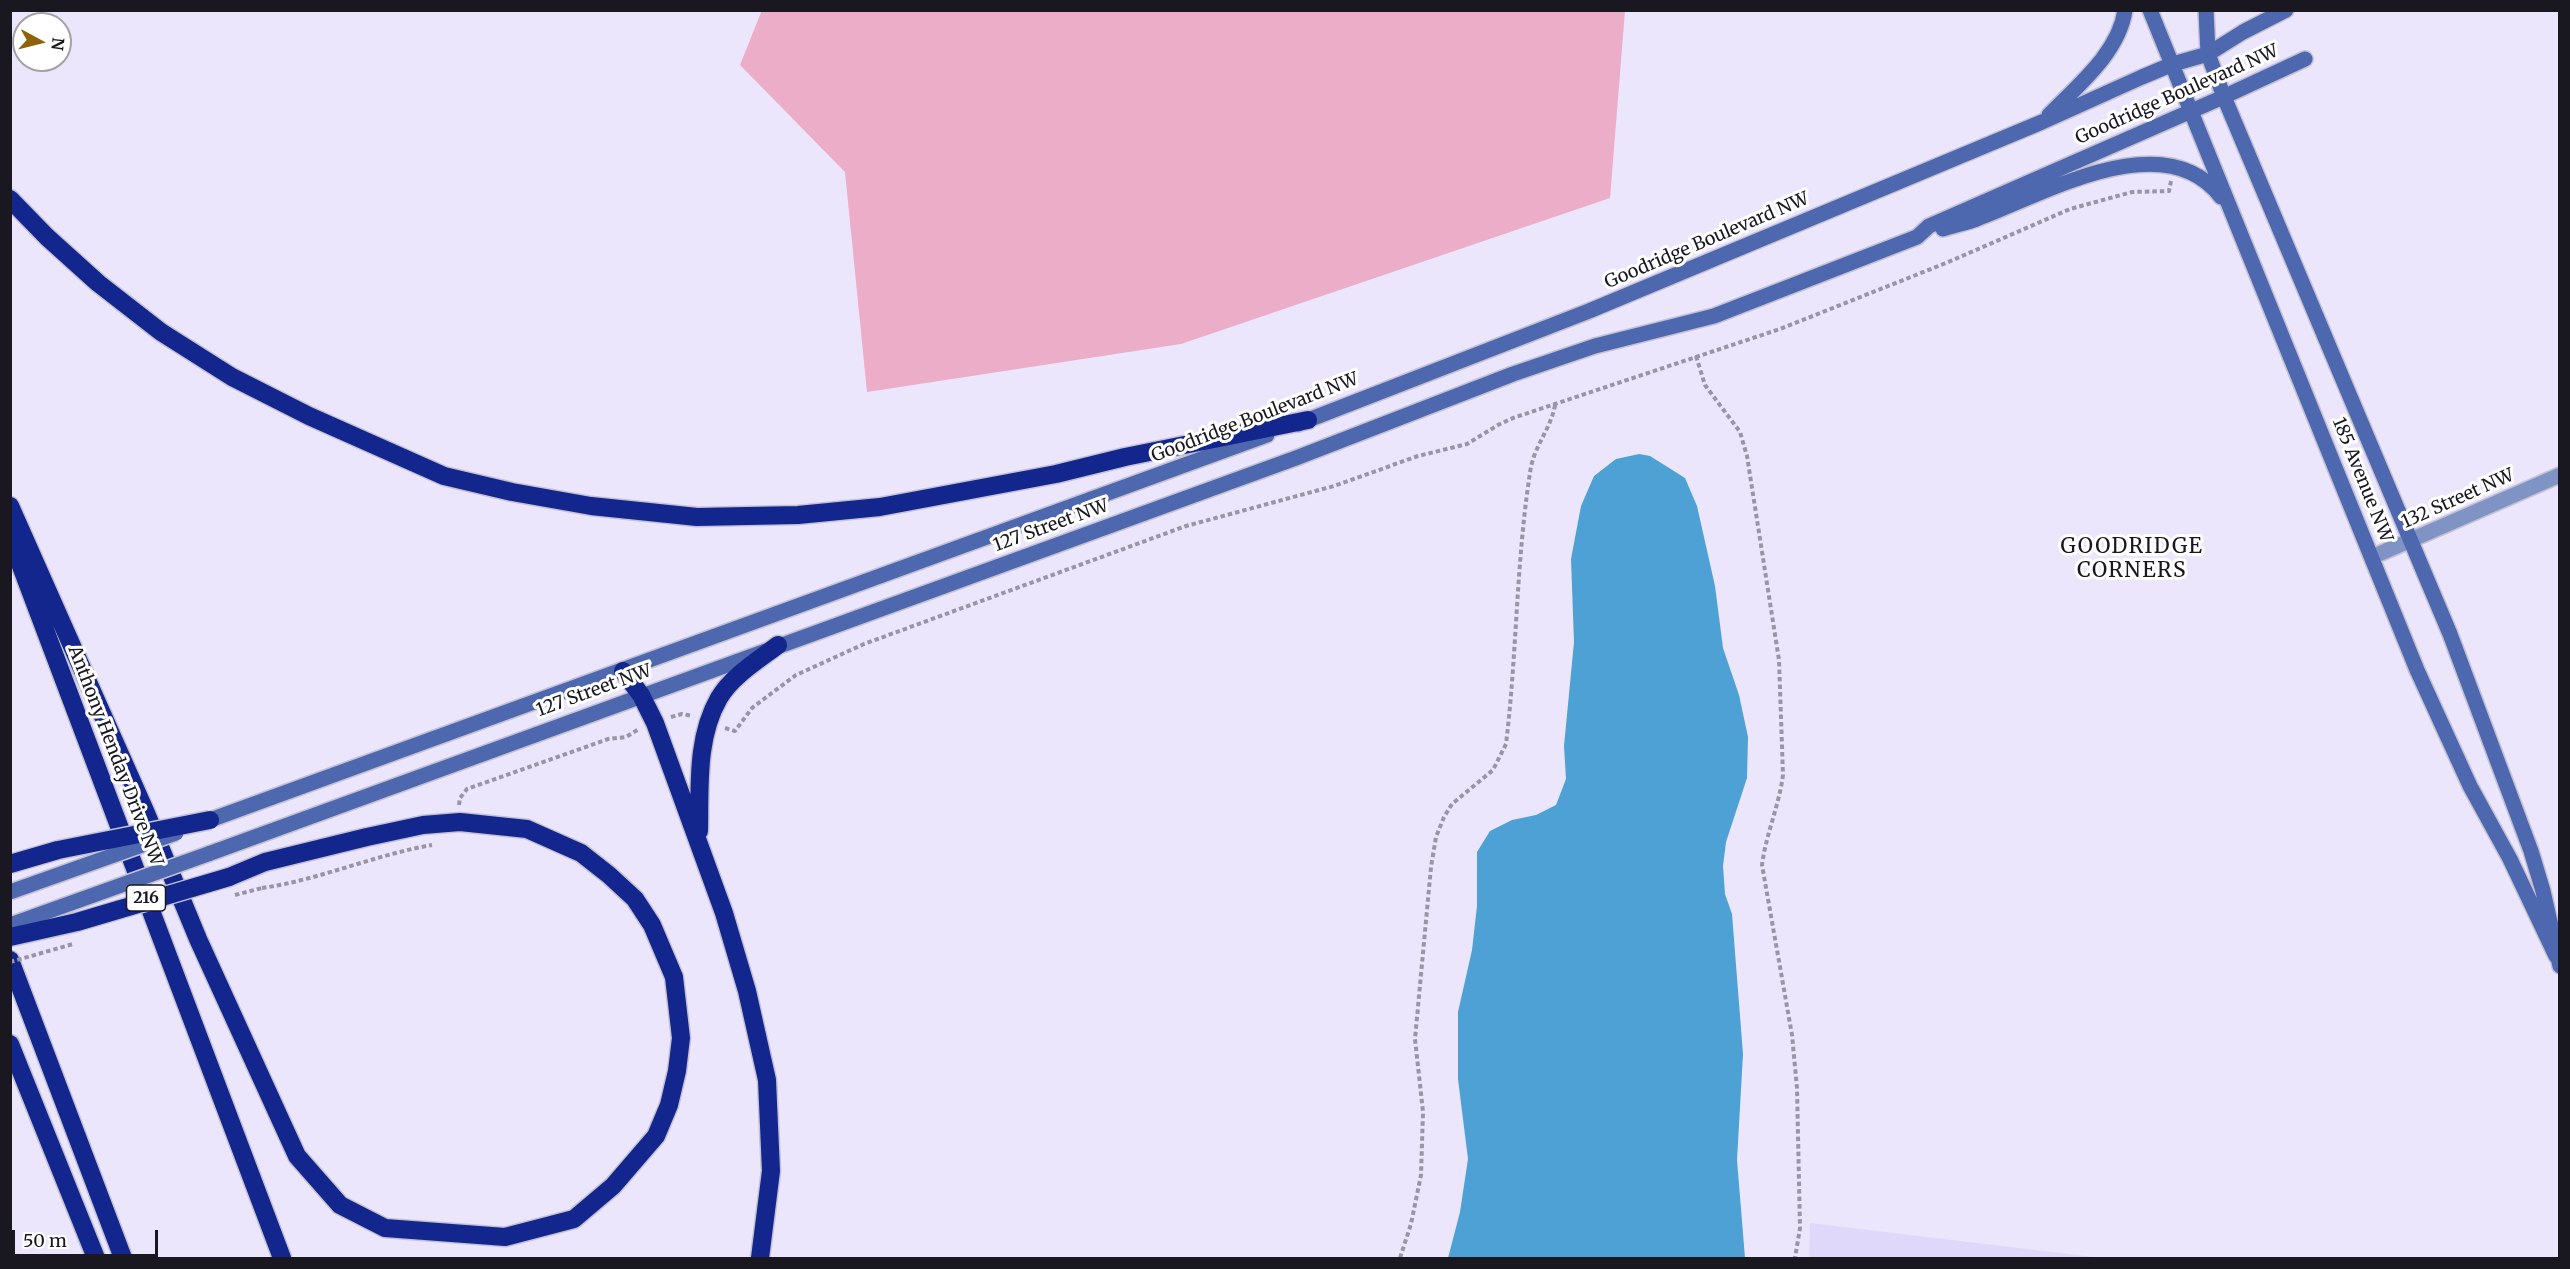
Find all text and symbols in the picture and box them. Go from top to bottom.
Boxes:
north arrow [12,12,72,72]
text: N [47,36,69,51]
street label: Goodridge Boulevard NW [2072,40,2282,150]
street label: Goodridge Boulevard NW [1602,188,1812,294]
street label: Goodridge Boulevard NW [1149,369,1361,467]
street label: 185 Avenue NW [2327,415,2397,545]
street label: 132 Street NW [2398,465,2518,533]
street label: 127 Street NW [991,495,1111,557]
district label: GOODRIDGE CORNERS [2061,534,2203,584]
street label: Anthony Henday Drive NW [63,643,167,869]
street label: 127 Street NW [534,660,654,722]
road number: 216 [126,885,166,911]
scale bar [15,1218,160,1256]
text: 50 m [23,1229,67,1252]

